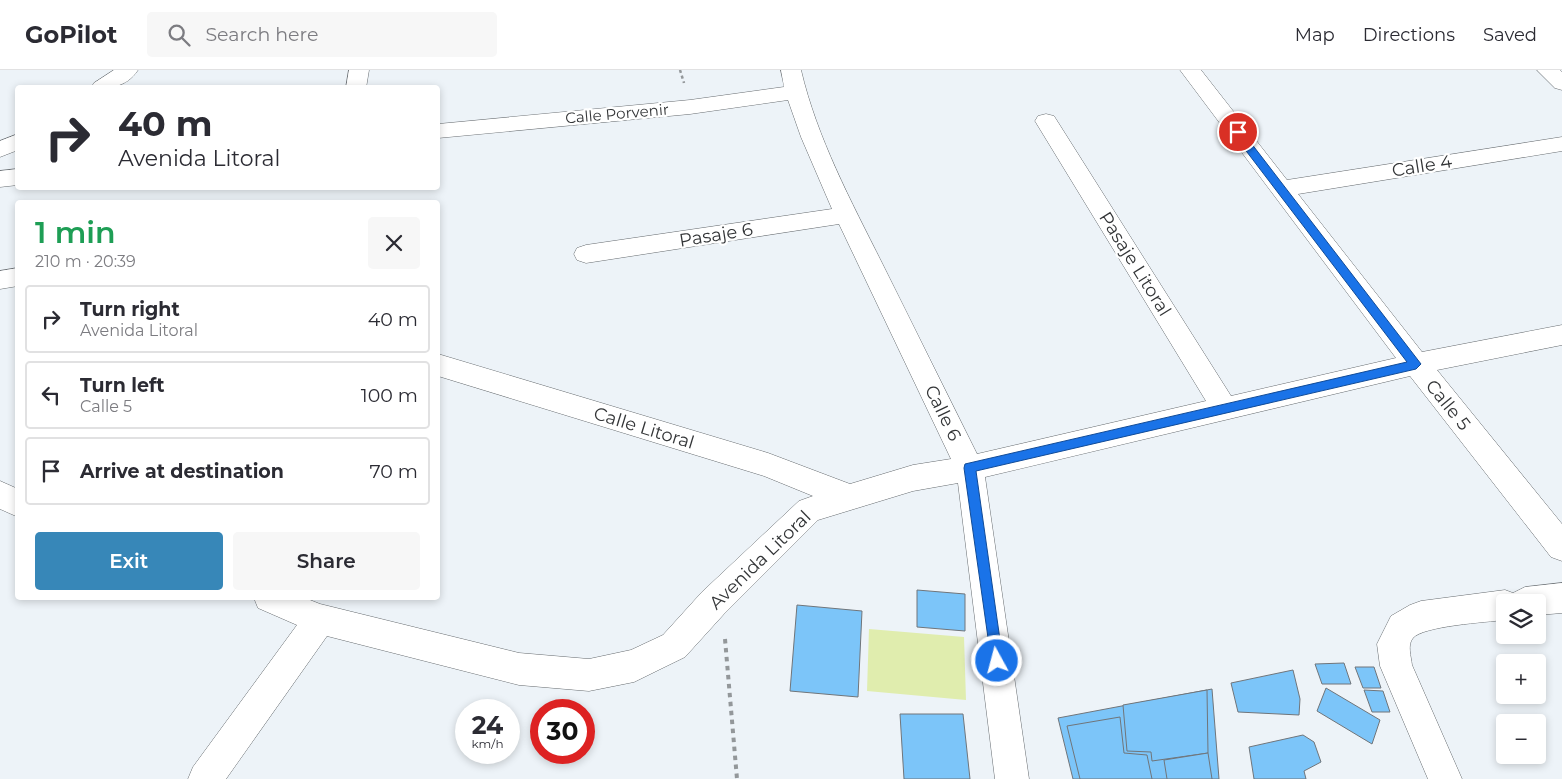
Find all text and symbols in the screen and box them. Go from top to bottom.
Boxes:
search box [147,12,497,57]
text: GoPilot [25,20,117,49]
icon: search [165,21,193,49]
text: Search here [205,23,318,46]
text: Map [1295,24,1335,46]
text: Directions [1363,24,1455,46]
text: Saved [1483,24,1537,46]
street label: Calle Porvenir [564,100,669,127]
text: 40 m [118,102,213,145]
icon: right [35,105,100,170]
pin [1217,111,1259,153]
icon: arrive [1224,118,1252,146]
text: Avenida Litoral [118,145,280,172]
street label: Calle 4 [1390,150,1454,182]
street label: Pasaje Litoral [1094,208,1176,320]
text: 1 min [35,214,116,251]
button: close [368,217,420,269]
street label: Pasaje 6 [678,218,754,252]
text: 210 m · 20:39 [35,252,136,271]
text: Turn right [80,298,180,321]
icon: right [37,305,65,333]
text: 40 m [368,308,418,331]
text: Avenida Litoral [80,321,198,340]
text: Turn left [80,374,165,397]
street label: Calle 5 [1421,375,1475,435]
icon: left [37,381,65,409]
street label: Calle 6 [920,381,966,445]
text: 100 m [361,384,418,407]
text: Calle 5 [80,397,132,416]
street label: Calle Litoral [591,402,697,454]
icon: arrive [37,457,65,485]
text: Arrive at destination [80,460,284,483]
text: 70 m [369,460,418,483]
street label: Avenida Litoral [705,506,815,614]
button: Exit [35,532,223,590]
button: Share [233,532,420,590]
map controls [1496,594,1546,764]
button: layers [1496,594,1546,644]
position arrow [970,634,1022,686]
button: + [1496,654,1546,704]
speed limit sign: 30 [530,699,595,764]
text: 24 [472,710,503,740]
button: − [1496,714,1546,764]
text: km/h [471,736,504,751]

